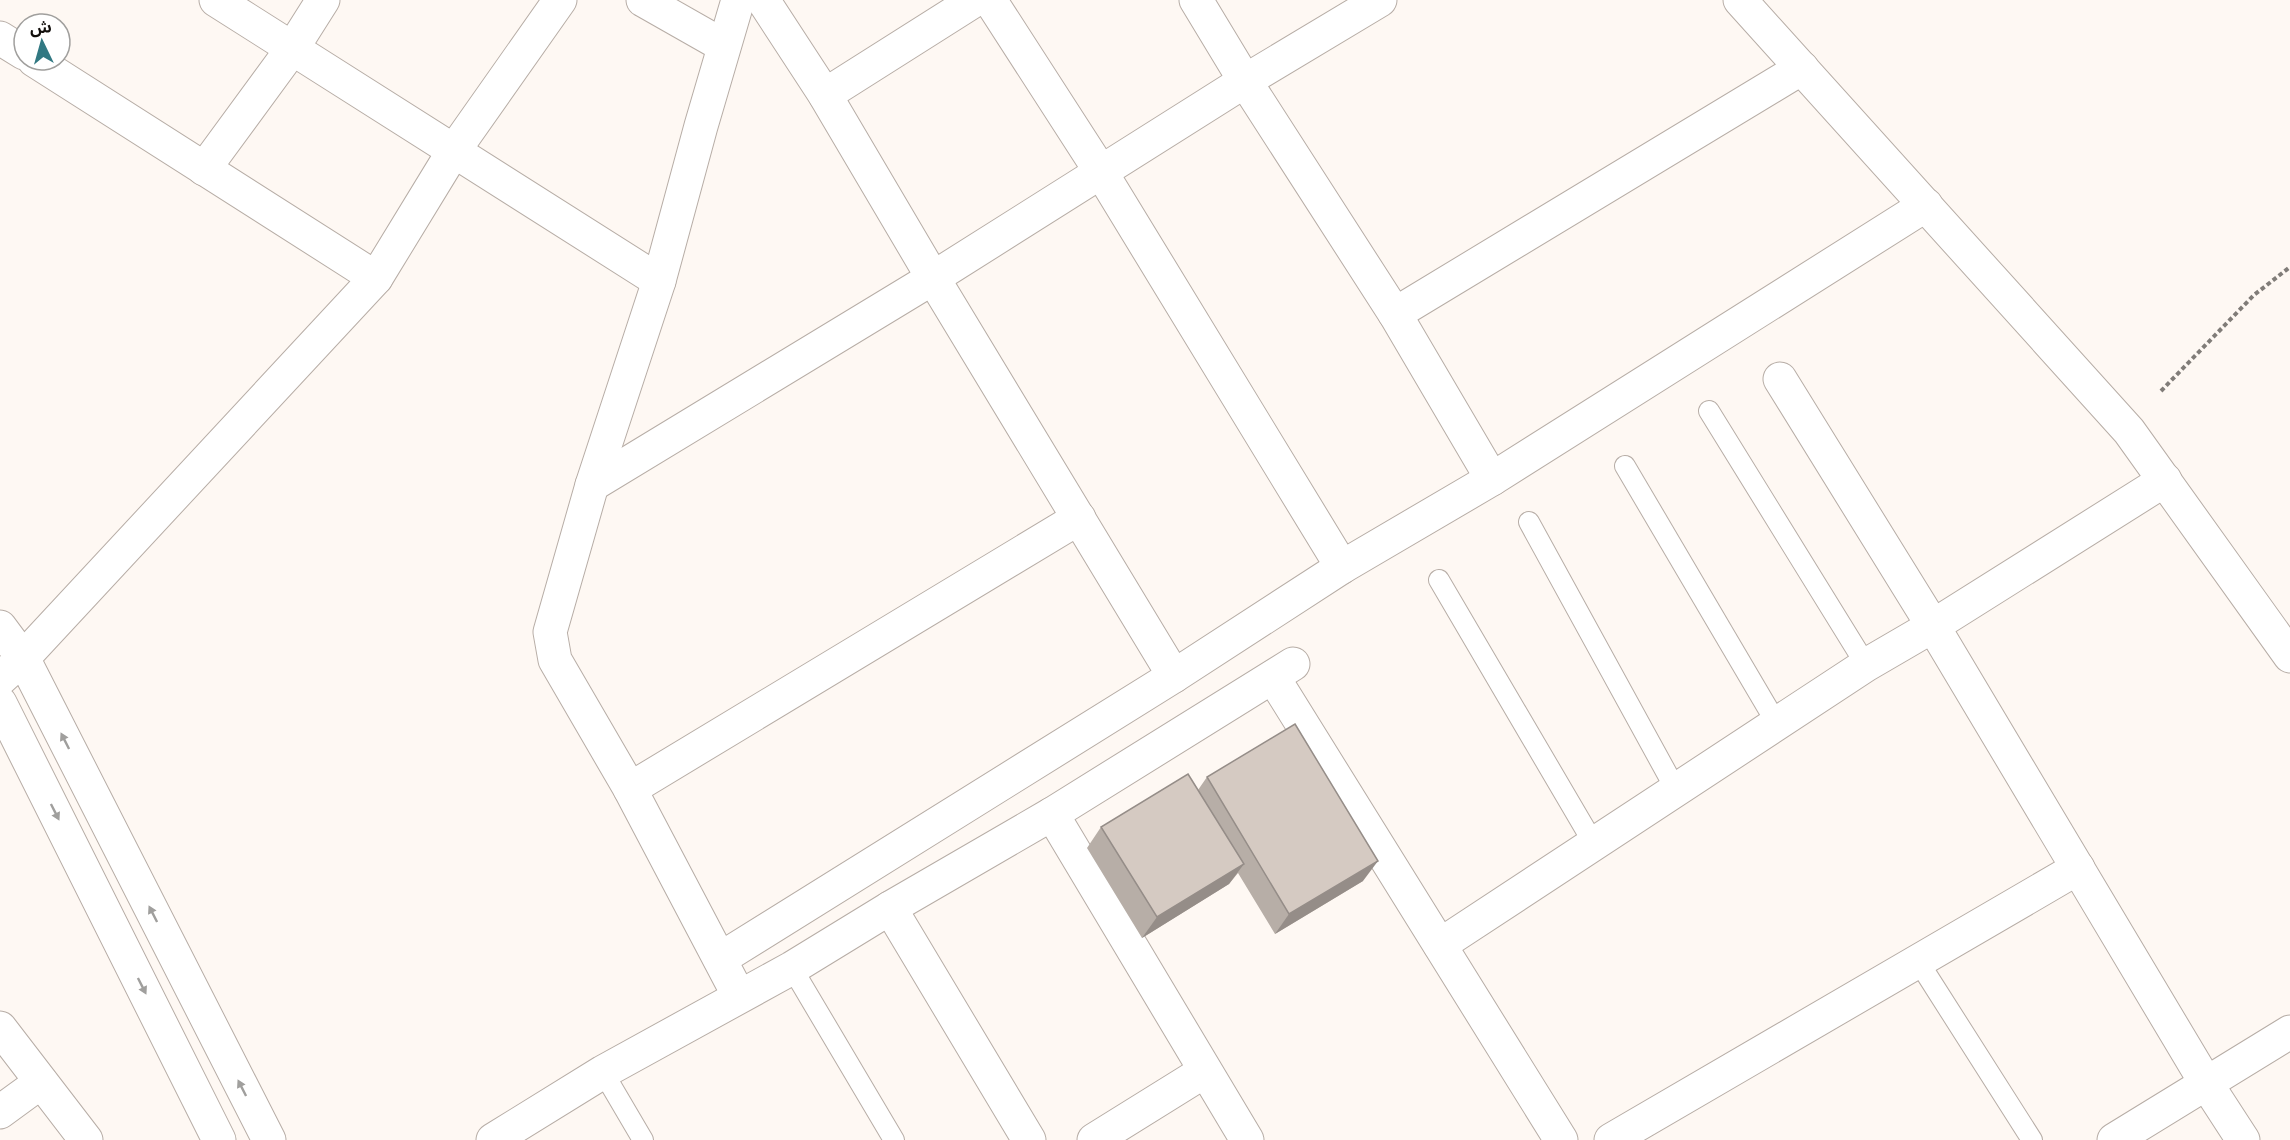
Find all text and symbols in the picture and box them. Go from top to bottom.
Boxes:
north arrow [12,12,72,72]
text: ش [29,14,53,40]
one-way arrow [60,732,70,749]
one-way arrow [49,803,59,821]
one-way arrow [149,906,158,923]
one-way arrow [137,978,147,995]
one-way arrow [237,1079,247,1096]

